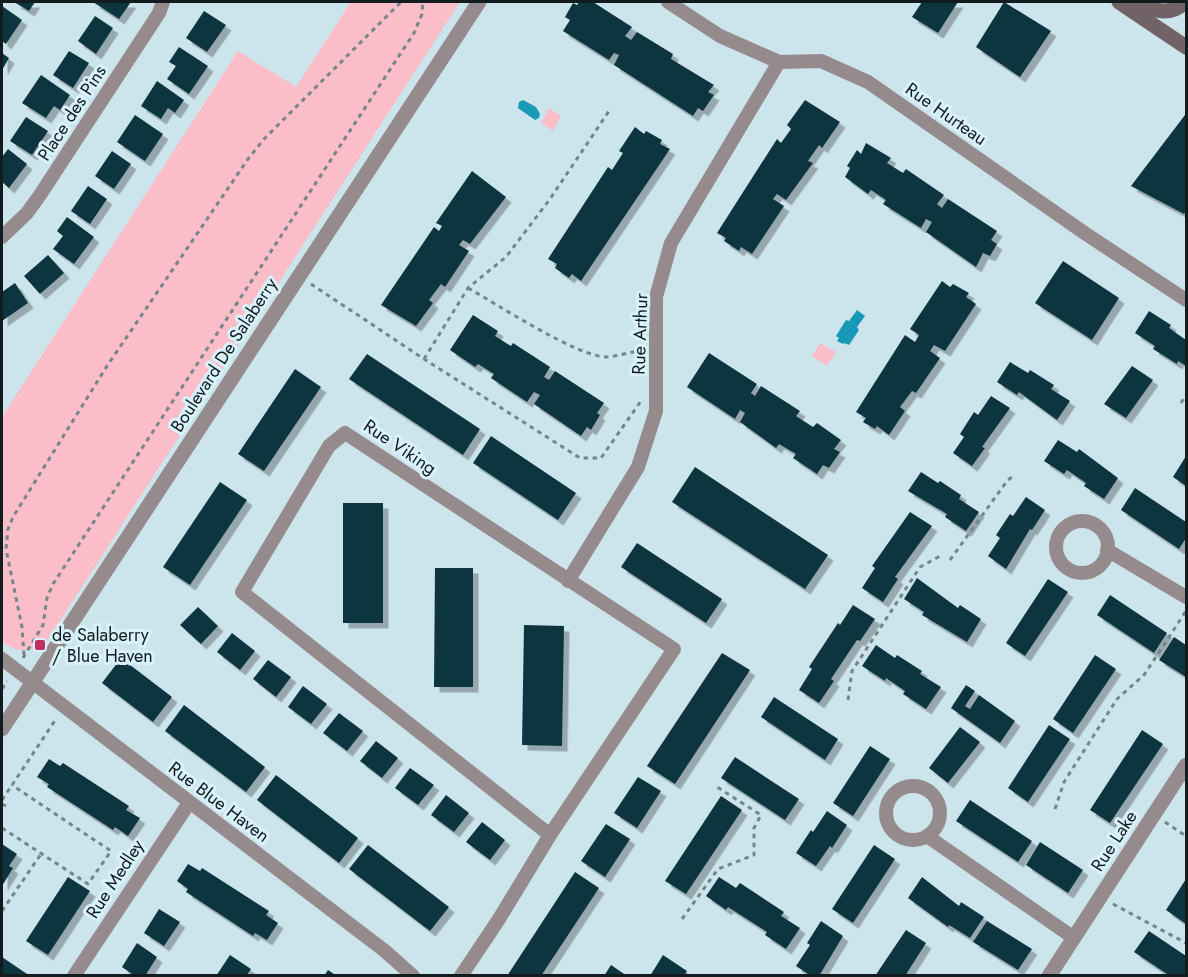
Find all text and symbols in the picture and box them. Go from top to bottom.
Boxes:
street label: Place des Pins [31,60,113,166]
street label: Rue Hurteau [900,76,992,152]
street label: Boulevard De Salaberry [164,273,284,437]
street label: Rue Arthur [626,292,654,375]
street label: Rue Viking [358,413,442,481]
place label: de Salaberry / Blue Haven [52,622,153,669]
marker: de Salaberry / Blue Haven [33,638,47,652]
street label: Rue Blue Haven [163,755,275,849]
street label: Rue Lake [1085,805,1143,877]
street label: Rue Medley [80,834,150,924]

